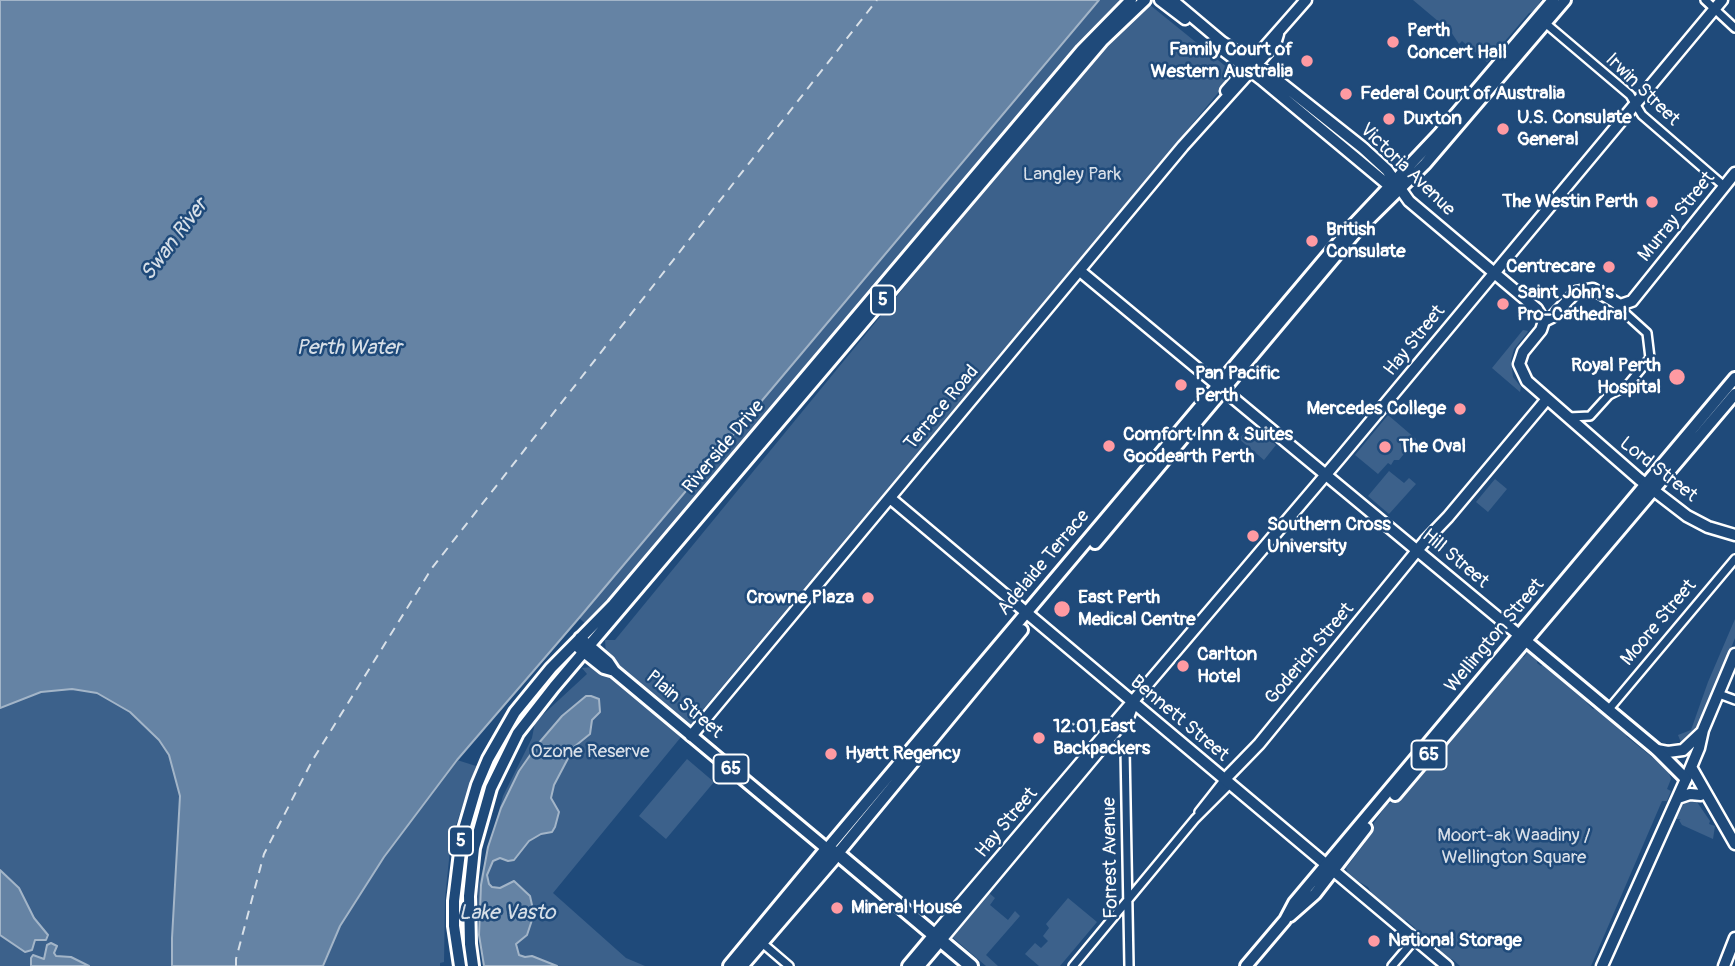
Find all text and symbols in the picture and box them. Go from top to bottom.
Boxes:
place label: Perth Concert Hall [1407,20,1507,64]
marker: Perth Concert Hall [1385,34,1401,50]
place label: Family Court of Western Australia [1151,39,1293,83]
street label: Irwin Street [1600,49,1684,131]
marker: Family Court of Western Australia [1299,53,1315,69]
place label: Federal Court of Australia [1360,83,1565,105]
marker: Federal Court of Australia [1338,86,1354,102]
place label: U.S. Consulate General [1517,107,1632,151]
place label: Duxton [1403,108,1462,130]
marker: Duxton [1381,111,1397,127]
street label: Victoria Avenue [1355,119,1459,221]
marker: U.S. Consulate General [1495,121,1511,137]
park label: Langley Park [1023,164,1121,186]
street label: Murray Street [1634,167,1720,267]
place label: The Westin Perth [1502,191,1638,213]
water label: Swan River [136,194,214,286]
marker: The Westin Perth [1644,194,1660,210]
place label: British Consulate [1326,219,1406,263]
marker: British Consulate [1304,233,1320,249]
place label: Centrecare [1506,256,1595,278]
marker: Centrecare [1601,259,1617,275]
place label: Saint John's Pro-Cathedral [1517,282,1627,326]
road number: 5 [871,286,895,314]
marker: Saint John's Pro-Cathedral [1495,296,1511,312]
street label: Hay Street [1380,301,1450,381]
water label: Perth Water [296,336,402,362]
place label: Royal Perth Hospital [1571,355,1661,399]
street label: Terrace Road [900,361,984,455]
place label: Pan Pacific Perth [1195,363,1280,407]
marker: Royal Perth Hospital [1667,367,1687,387]
marker: Pan Pacific Perth [1173,377,1189,393]
street label: Riverside Drive [678,396,770,498]
place label: Mercedes College [1306,398,1446,420]
marker: Mercedes College [1452,401,1468,417]
place label: Comfort Inn & Suites Goodearth Perth [1123,424,1293,468]
street label: Lord Street [1615,433,1701,507]
place label: The Oval [1399,436,1466,458]
marker: Comfort Inn & Suites Goodearth Perth [1101,438,1117,454]
marker: The Oval [1377,439,1393,455]
street label: Adelaide Terrace [993,505,1095,621]
place label: Southern Cross University [1267,514,1391,558]
street label: Hill Street [1417,525,1493,593]
marker: Southern Cross University [1245,528,1261,544]
street label: Wellington Street [1441,574,1549,698]
street label: Moore Street [1616,575,1702,671]
place label: Crowne Plaza [746,587,854,609]
place label: East Perth Medical Centre [1078,587,1196,631]
marker: Crowne Plaza [860,590,876,606]
street label: Goderich Street [1261,598,1359,710]
marker: East Perth Medical Centre [1052,599,1072,619]
place label: Carlton Hotel [1197,644,1257,688]
marker: Carlton Hotel [1175,658,1191,674]
street label: Plain Street [641,666,727,744]
street label: Bennett Street [1125,671,1233,767]
place label: 12:01 East Backpackers [1053,716,1150,760]
marker: 12:01 East Backpackers [1031,730,1047,746]
road number: 65 [1412,740,1446,770]
park label: Ozone Reserve [530,741,650,763]
place label: Hyatt Regency [845,743,960,765]
marker: Hyatt Regency [823,746,839,762]
road number: 65 [714,754,748,784]
street label: Hay Street [971,783,1043,863]
street label: Forrest Avenue [1099,797,1123,919]
park label: Moort-ak Waadiny / Wellington Square [1437,825,1591,869]
road number: 5 [449,826,473,856]
place label: Mineral House [851,897,962,919]
marker: Mineral House [829,900,845,916]
water label: Lake Vasto [459,901,555,927]
place label: National Storage [1388,930,1522,952]
marker: National Storage [1366,933,1382,949]

